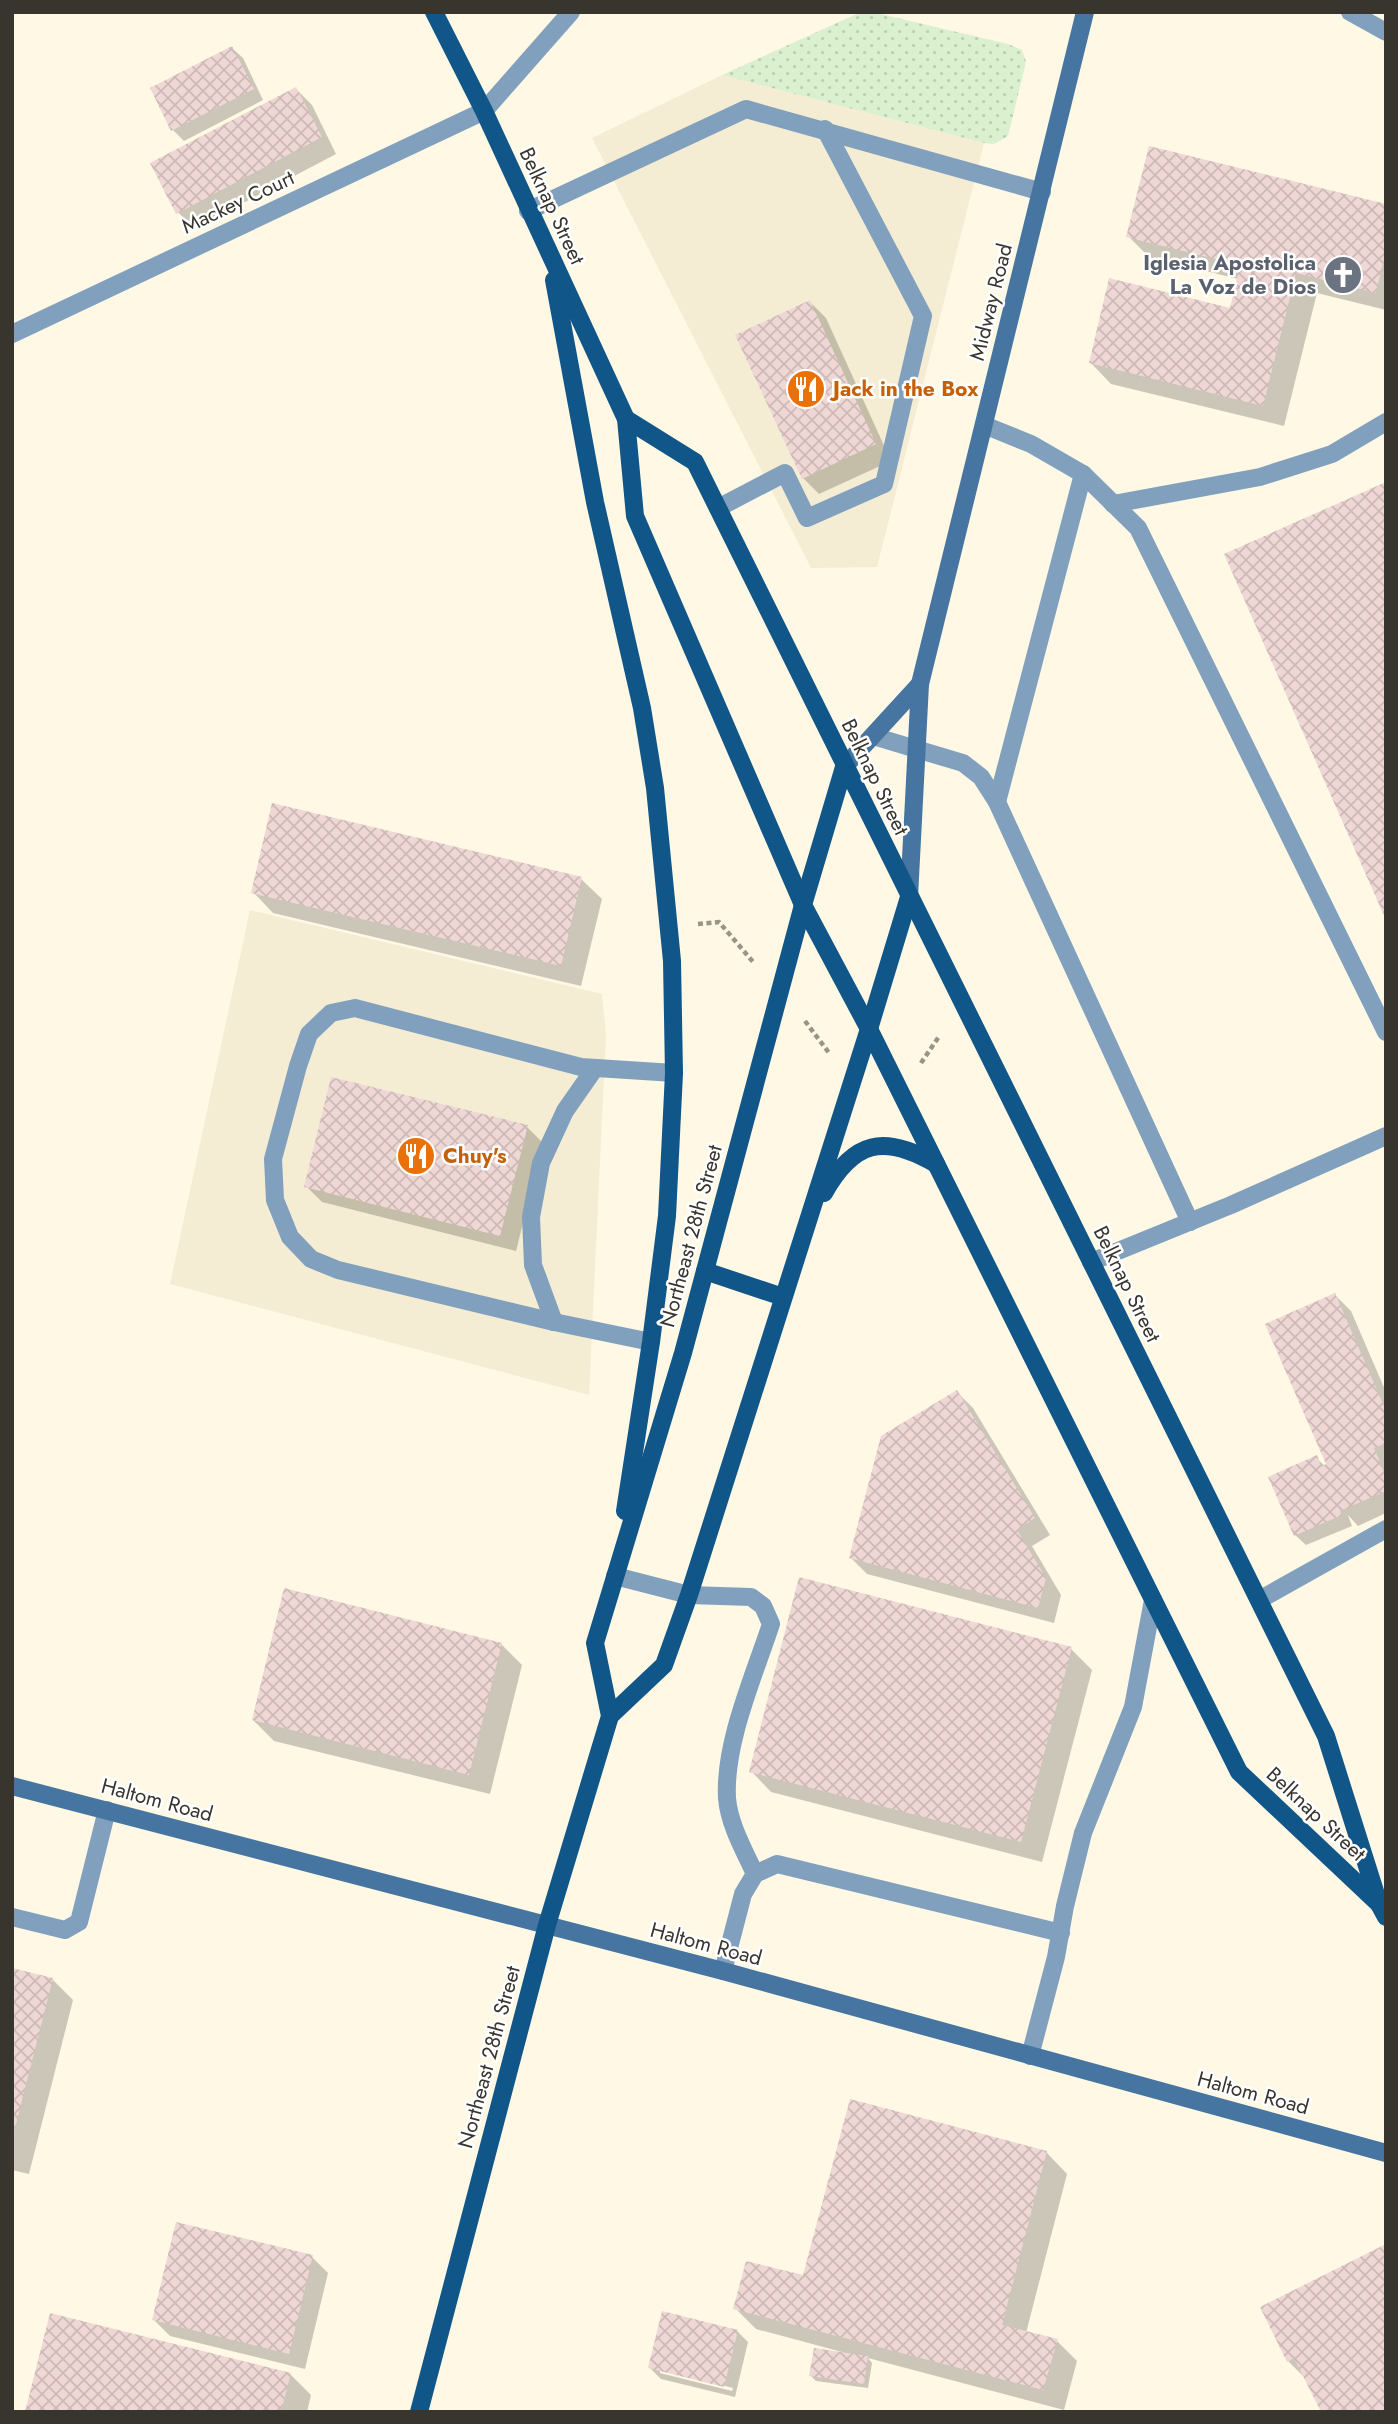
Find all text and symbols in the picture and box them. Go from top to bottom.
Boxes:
street label: Belknap Street [512,143,592,269]
street label: Mackey Court [177,163,299,241]
street label: Midway Road [962,240,1020,364]
place label: Iglesia Apostolica La Voz de Dios [1143,248,1316,302]
church icon: Iglesia Apostolica La Voz de Dios [1322,254,1364,296]
restaurant icon: Jack in the Box [785,368,827,410]
place label: Jack in the Box [829,374,979,404]
street label: Belknap Street [834,714,916,840]
restaurant icon: Chuy's [395,1135,437,1177]
place label: Chuy's [443,1141,507,1171]
street label: Northeast 28th Street [652,1142,730,1330]
street label: Belknap Street [1086,1221,1168,1347]
street label: Belknap Street [1260,1760,1372,1868]
street label: Haltom Road [98,1771,216,1829]
street label: Haltom Road [647,1915,765,1973]
street label: Northeast 28th Street [450,1963,528,2151]
street label: Haltom Road [1194,2064,1312,2122]

